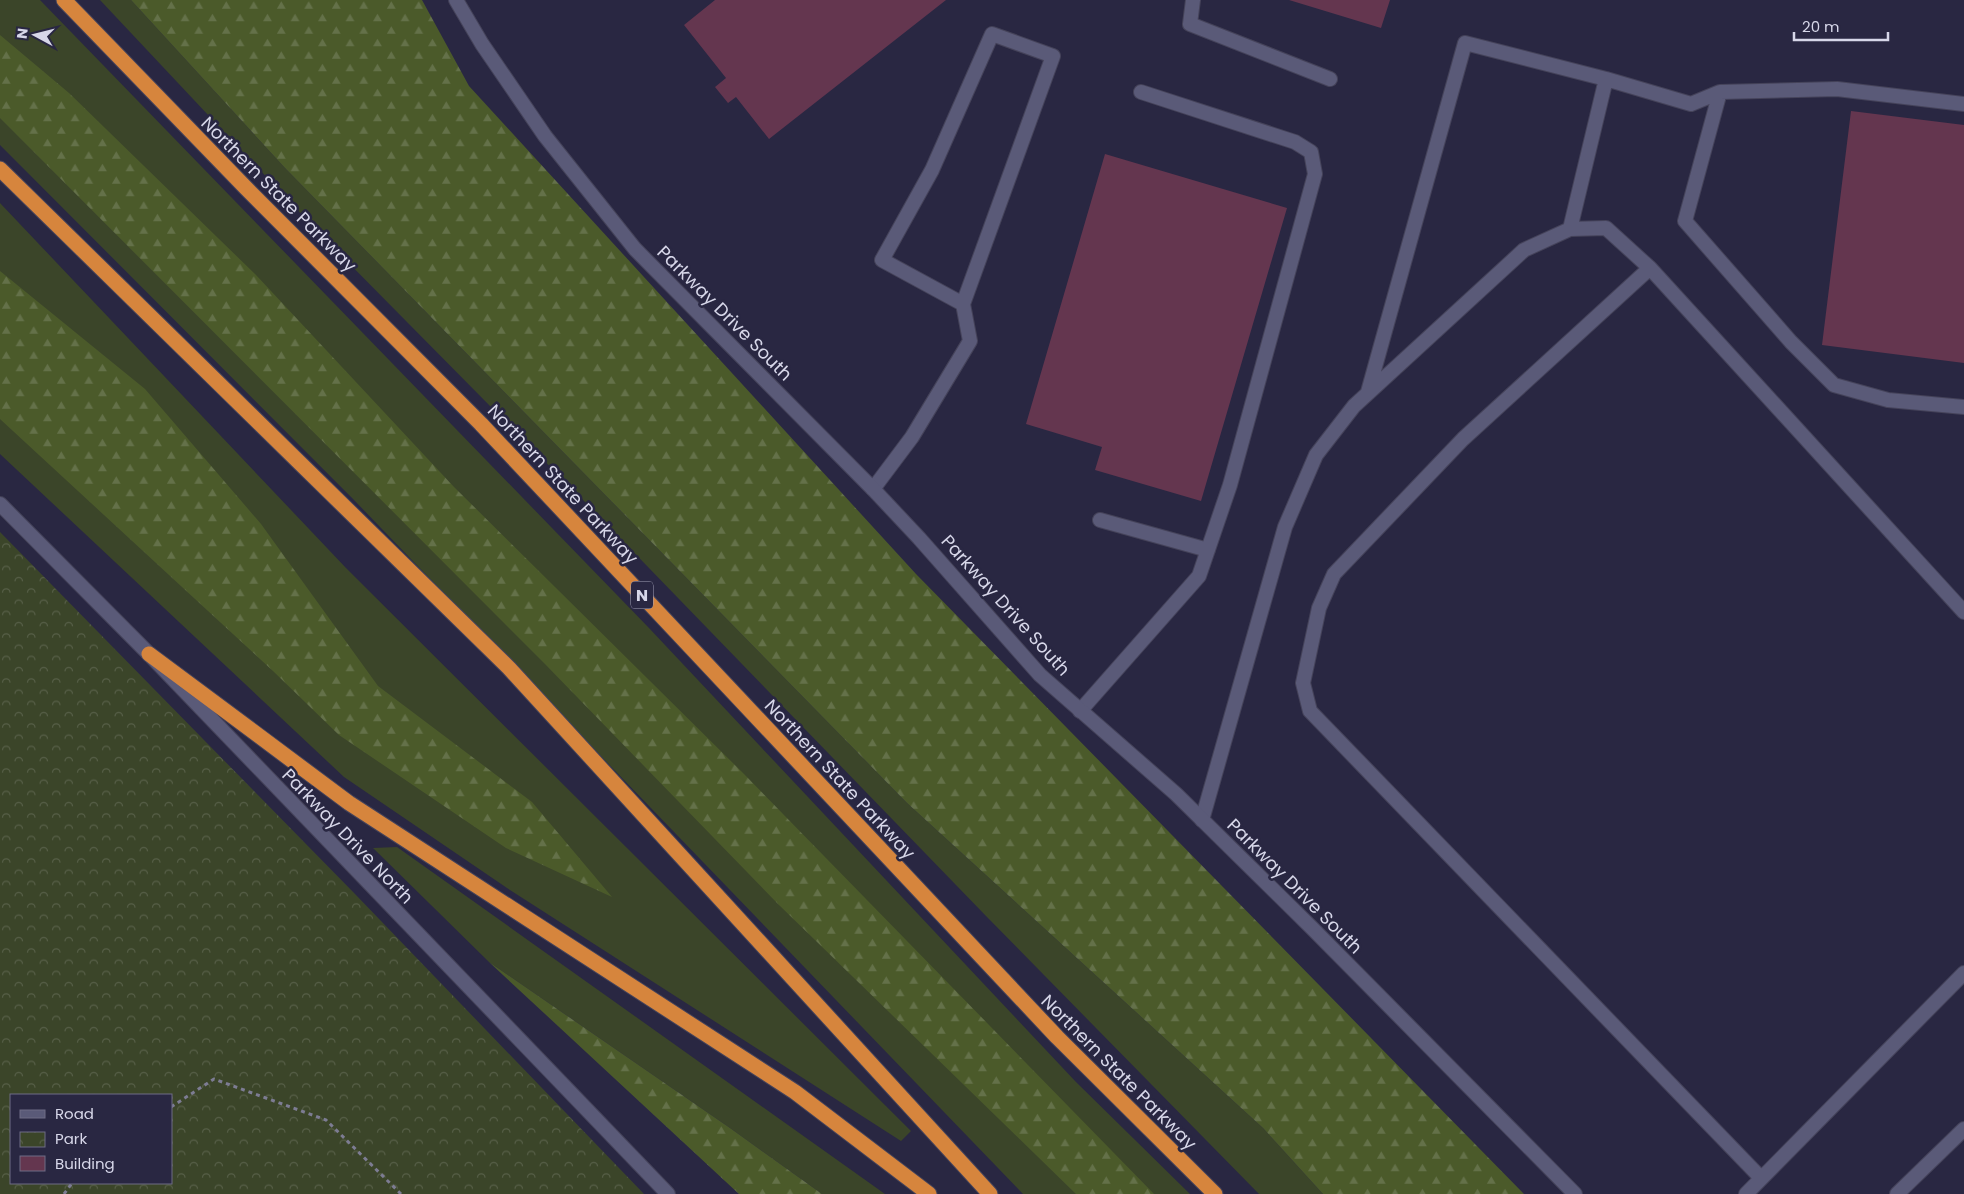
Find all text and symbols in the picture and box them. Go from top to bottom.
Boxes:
north arrow [10,10,60,60]
scale bar [1794,10,1888,42]
text: 20 m [1802,16,1840,37]
text: N [12,27,33,40]
street label: Northern State Parkway [196,111,362,277]
street label: Parkway Drive South [652,240,798,386]
street label: Northern State Parkway [482,398,644,570]
street label: Parkway Drive South [936,529,1076,681]
road number: N [631,582,653,608]
street label: Northern State Parkway [759,693,921,865]
street label: Parkway Drive North [277,763,419,909]
street label: Parkway Drive South [1222,813,1368,959]
street label: Northern State Parkway [1036,989,1202,1155]
legend [10,1094,172,1184]
text: Road [55,1103,94,1124]
text: Park [55,1128,87,1149]
text: Building [55,1153,115,1174]

